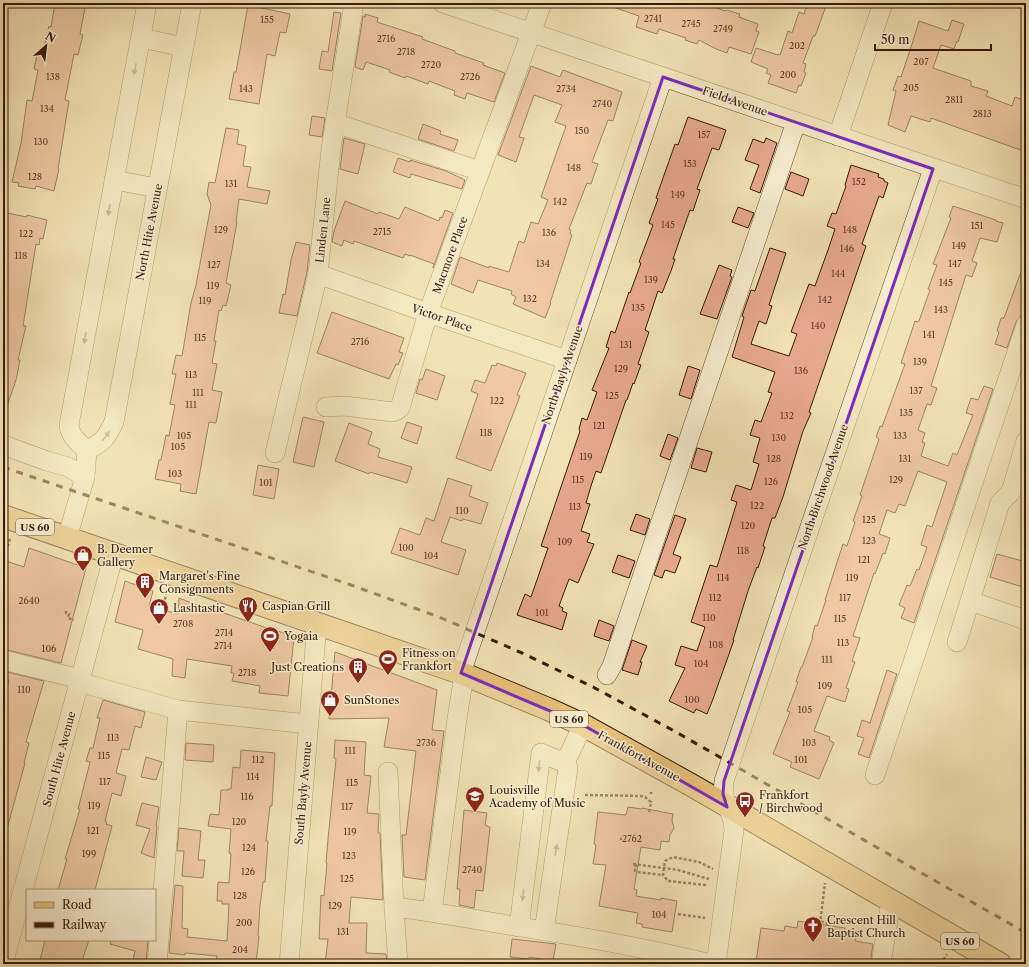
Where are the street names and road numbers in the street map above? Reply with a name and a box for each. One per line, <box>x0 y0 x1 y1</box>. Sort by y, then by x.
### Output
street label: Field Avenue <box>700 83 770 119</box>
street label: North Hite Avenue <box>133 182 165 282</box>
street label: Linden Lane <box>313 196 333 264</box>
street label: Macmore Place <box>429 214 471 296</box>
street label: Victor Place <box>409 301 474 335</box>
street label: North Bayly Avenue <box>538 324 586 426</box>
street label: North Birchwood Avenue <box>795 422 851 552</box>
road number: US 60 <box>16 519 54 535</box>
street label: South Hite Avenue <box>40 710 78 808</box>
road number: US 60 <box>550 711 588 727</box>
street label: Frankfort Avenue <box>596 728 682 784</box>
street label: South Bayly Avenue <box>292 741 314 845</box>
road number: US 60 <box>941 933 979 949</box>

